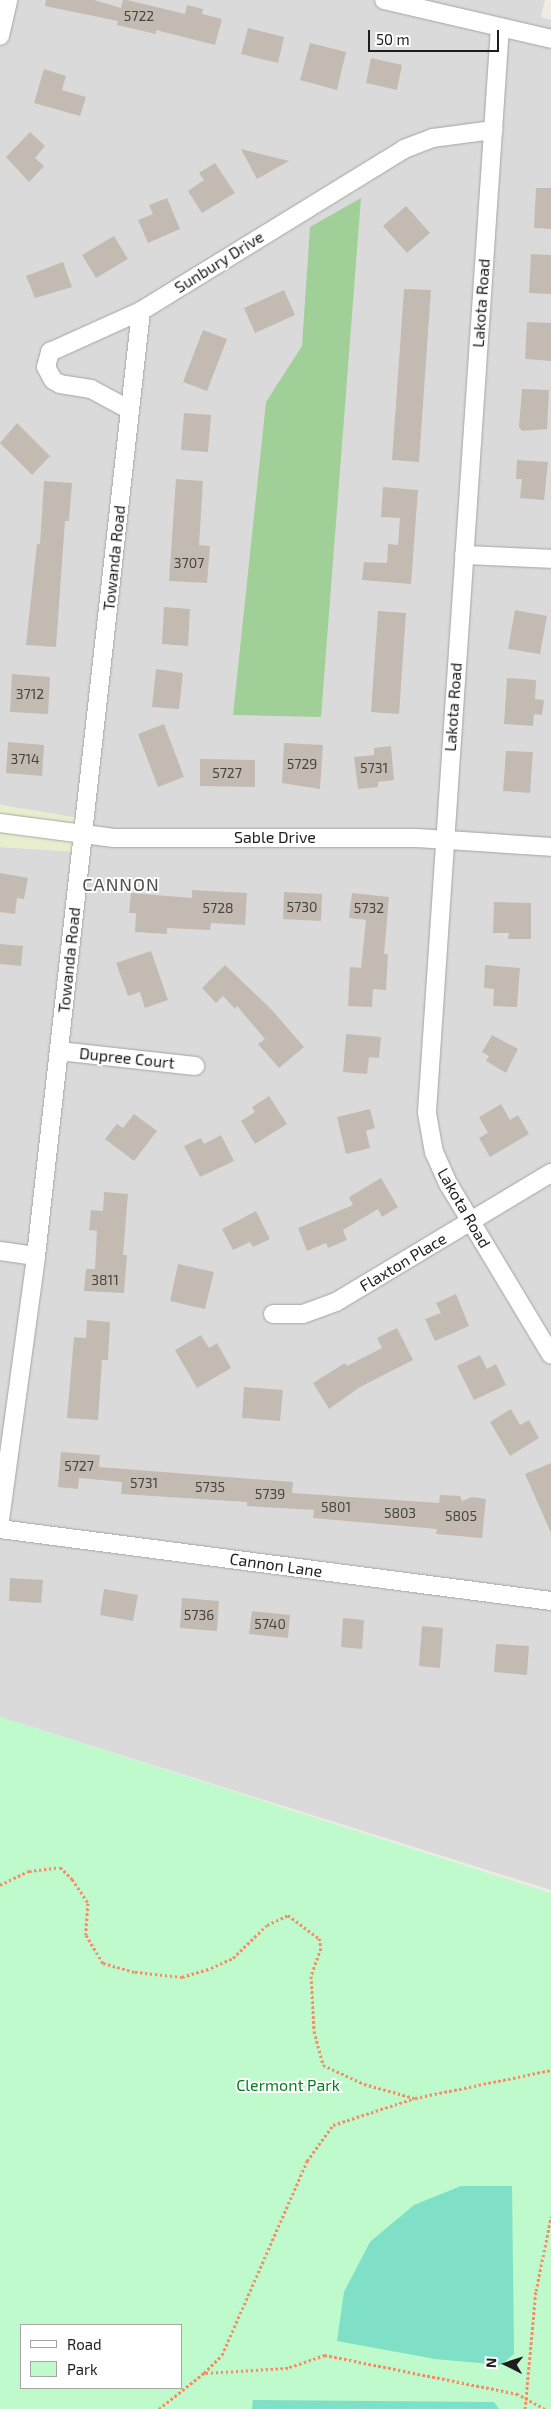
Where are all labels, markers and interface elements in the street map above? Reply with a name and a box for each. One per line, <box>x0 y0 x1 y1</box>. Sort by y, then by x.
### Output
house number: 5722 <box>124 8 154 24</box>
scale bar <box>371 20 502 52</box>
text: 50 m <box>376 30 410 48</box>
street label: Sunbury Drive <box>171 227 267 297</box>
street label: Lakota Road <box>468 258 494 348</box>
street label: Towanda Road <box>99 504 129 612</box>
house number: 3707 <box>174 555 204 571</box>
street label: Lakota Road <box>440 662 466 752</box>
house number: 3712 <box>16 686 44 702</box>
house number: 3714 <box>10 751 40 767</box>
house number: 5729 <box>287 756 317 772</box>
house number: 5731 <box>360 760 388 776</box>
house number: 5727 <box>212 765 242 781</box>
street label: Sable Drive <box>234 827 316 847</box>
district label: CANNON <box>81 873 161 895</box>
house number: 5730 <box>287 899 317 915</box>
house number: 5728 <box>202 900 234 916</box>
house number: 5732 <box>354 900 384 916</box>
street label: Towanda Road <box>54 906 84 1014</box>
street label: Dupree Court <box>78 1043 176 1073</box>
street label: Lakota Road <box>433 1165 495 1251</box>
street label: Flaxton Place <box>356 1229 450 1295</box>
house number: 3811 <box>91 1272 119 1288</box>
house number: 5727 <box>64 1458 94 1474</box>
house number: 5731 <box>130 1475 158 1491</box>
house number: 5735 <box>195 1479 225 1495</box>
house number: 5739 <box>255 1486 285 1502</box>
house number: 5801 <box>321 1499 351 1515</box>
house number: 5803 <box>384 1505 416 1521</box>
house number: 5805 <box>445 1508 477 1524</box>
street label: Cannon Lane <box>228 1549 324 1581</box>
house number: 5736 <box>184 1607 214 1623</box>
house number: 5740 <box>254 1616 286 1632</box>
park label: Clermont Park <box>236 2075 340 2095</box>
legend <box>20 2324 182 2389</box>
text: Road <box>67 2335 102 2353</box>
north arrow <box>481 2339 531 2389</box>
text: N <box>482 2357 499 2369</box>
text: Park <box>67 2360 98 2378</box>

